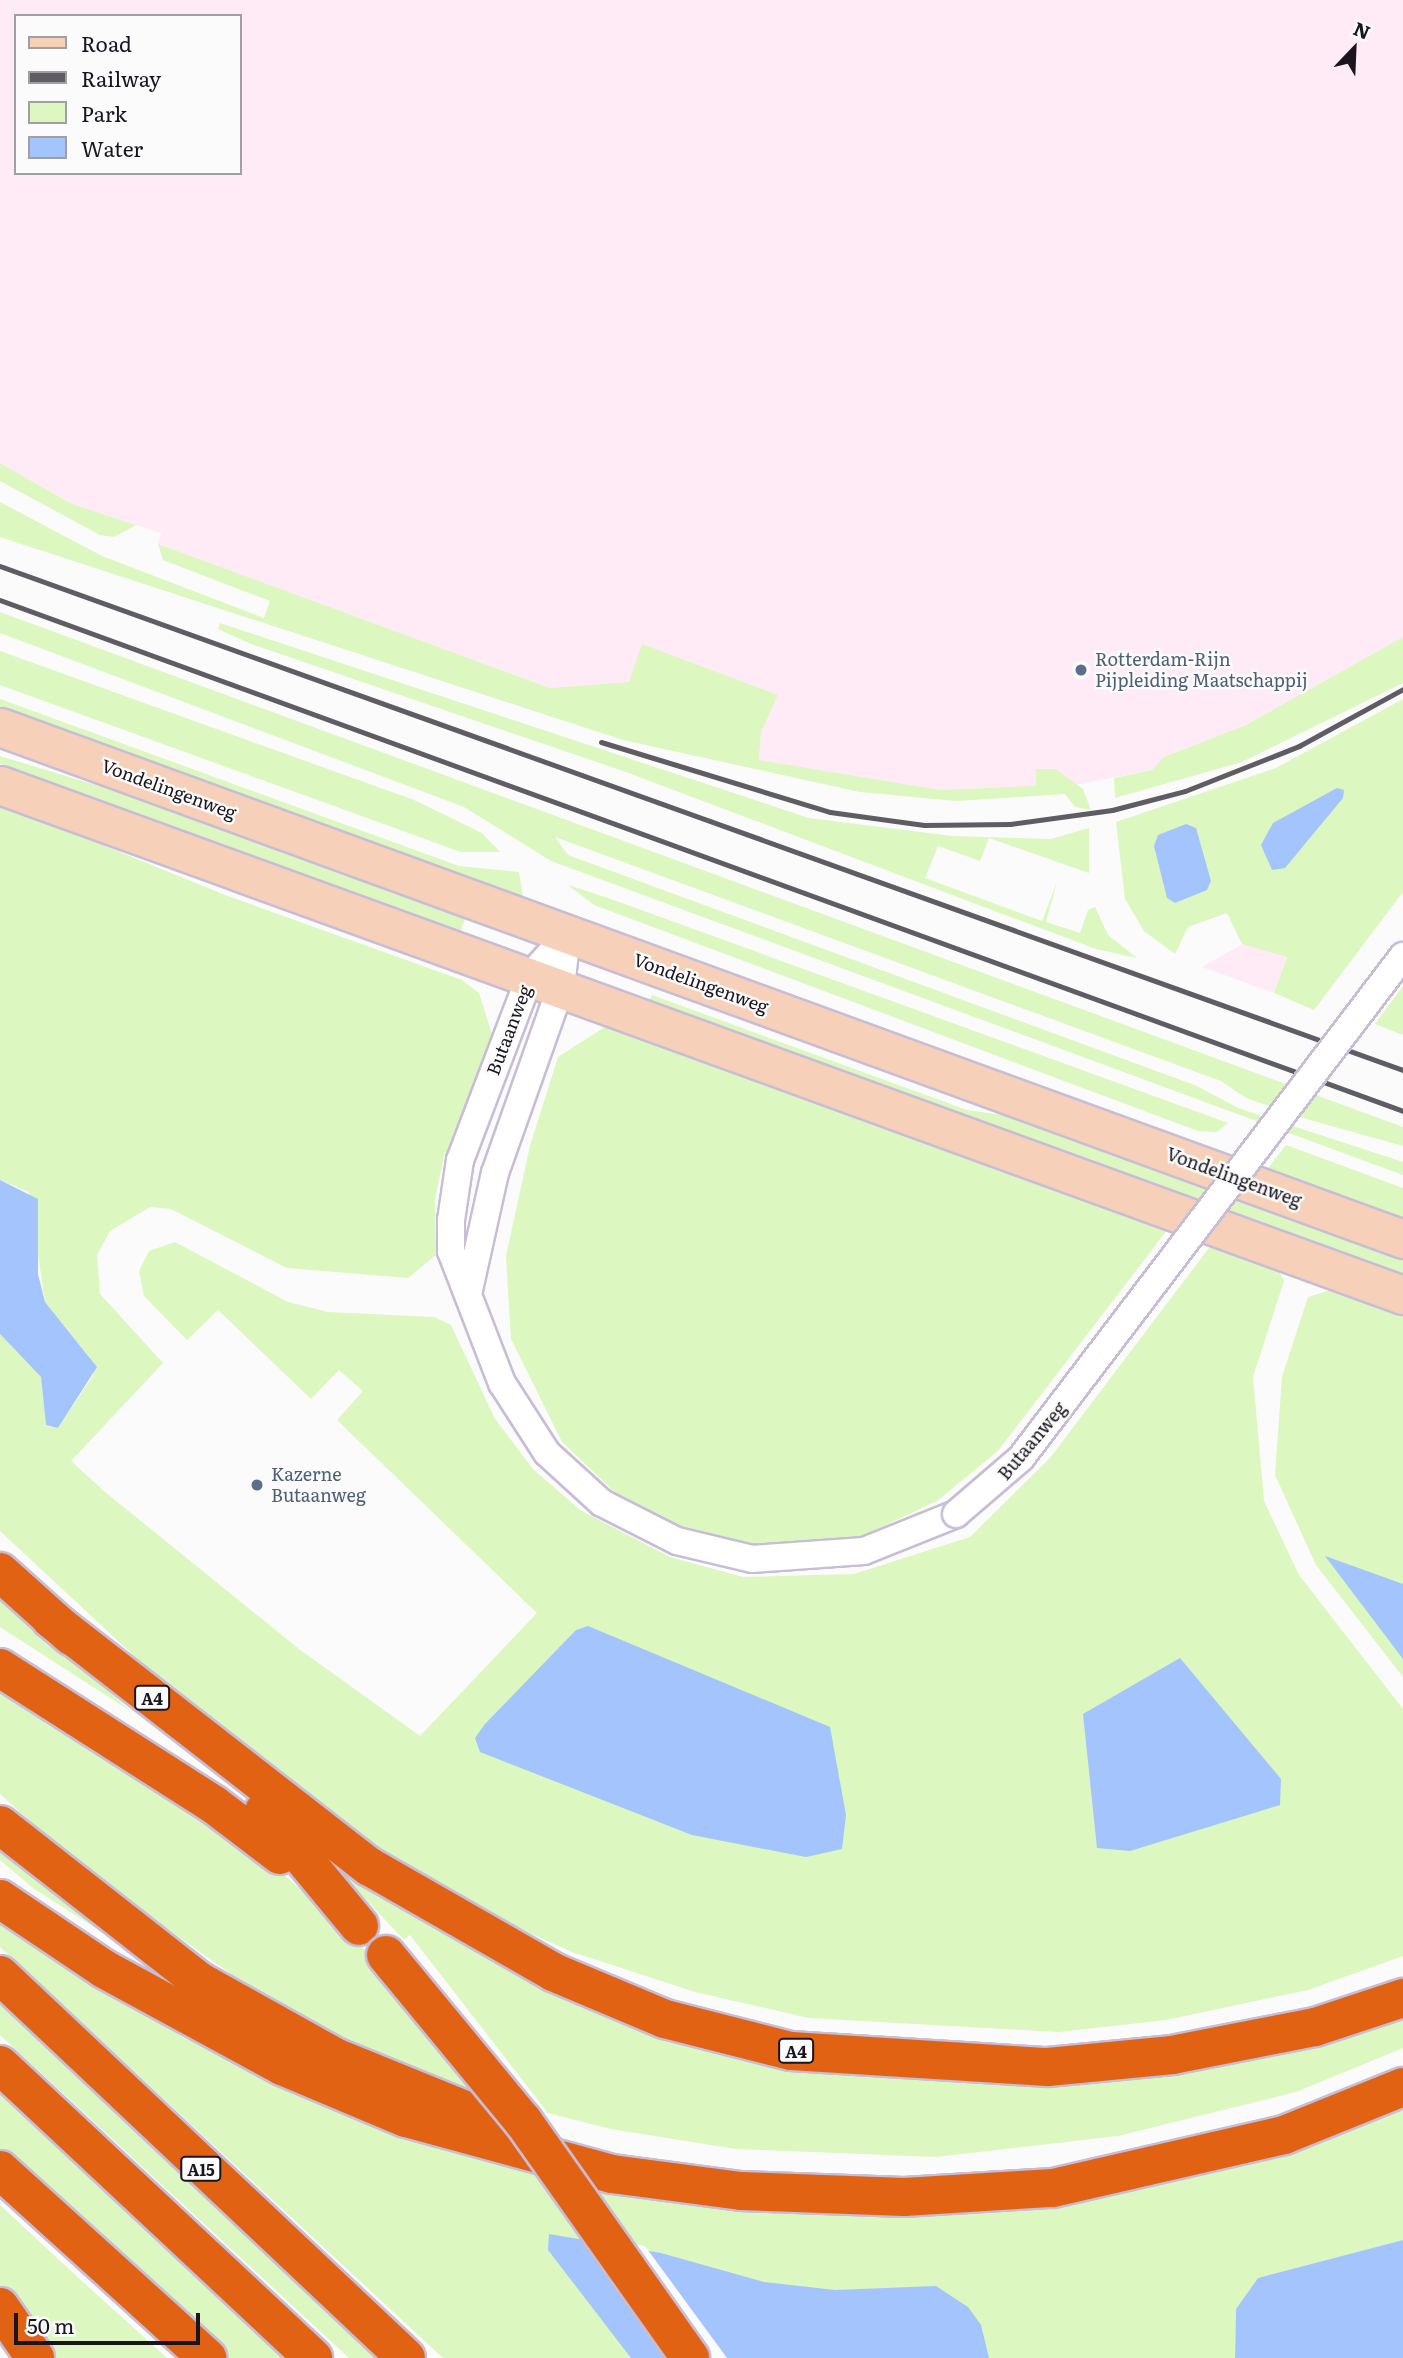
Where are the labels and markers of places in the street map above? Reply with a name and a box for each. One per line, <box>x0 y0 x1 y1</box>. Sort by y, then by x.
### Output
place label: Rotterdam-Rijn Pijpleiding Maatschappij <box>1095 649 1307 692</box>
marker: Rotterdam-Rijn Pijpleiding Maatschappij <box>1073 662 1089 678</box>
place label: Kazerne Butaanweg <box>271 1464 366 1506</box>
marker: Kazerne Butaanweg <box>249 1477 265 1493</box>

